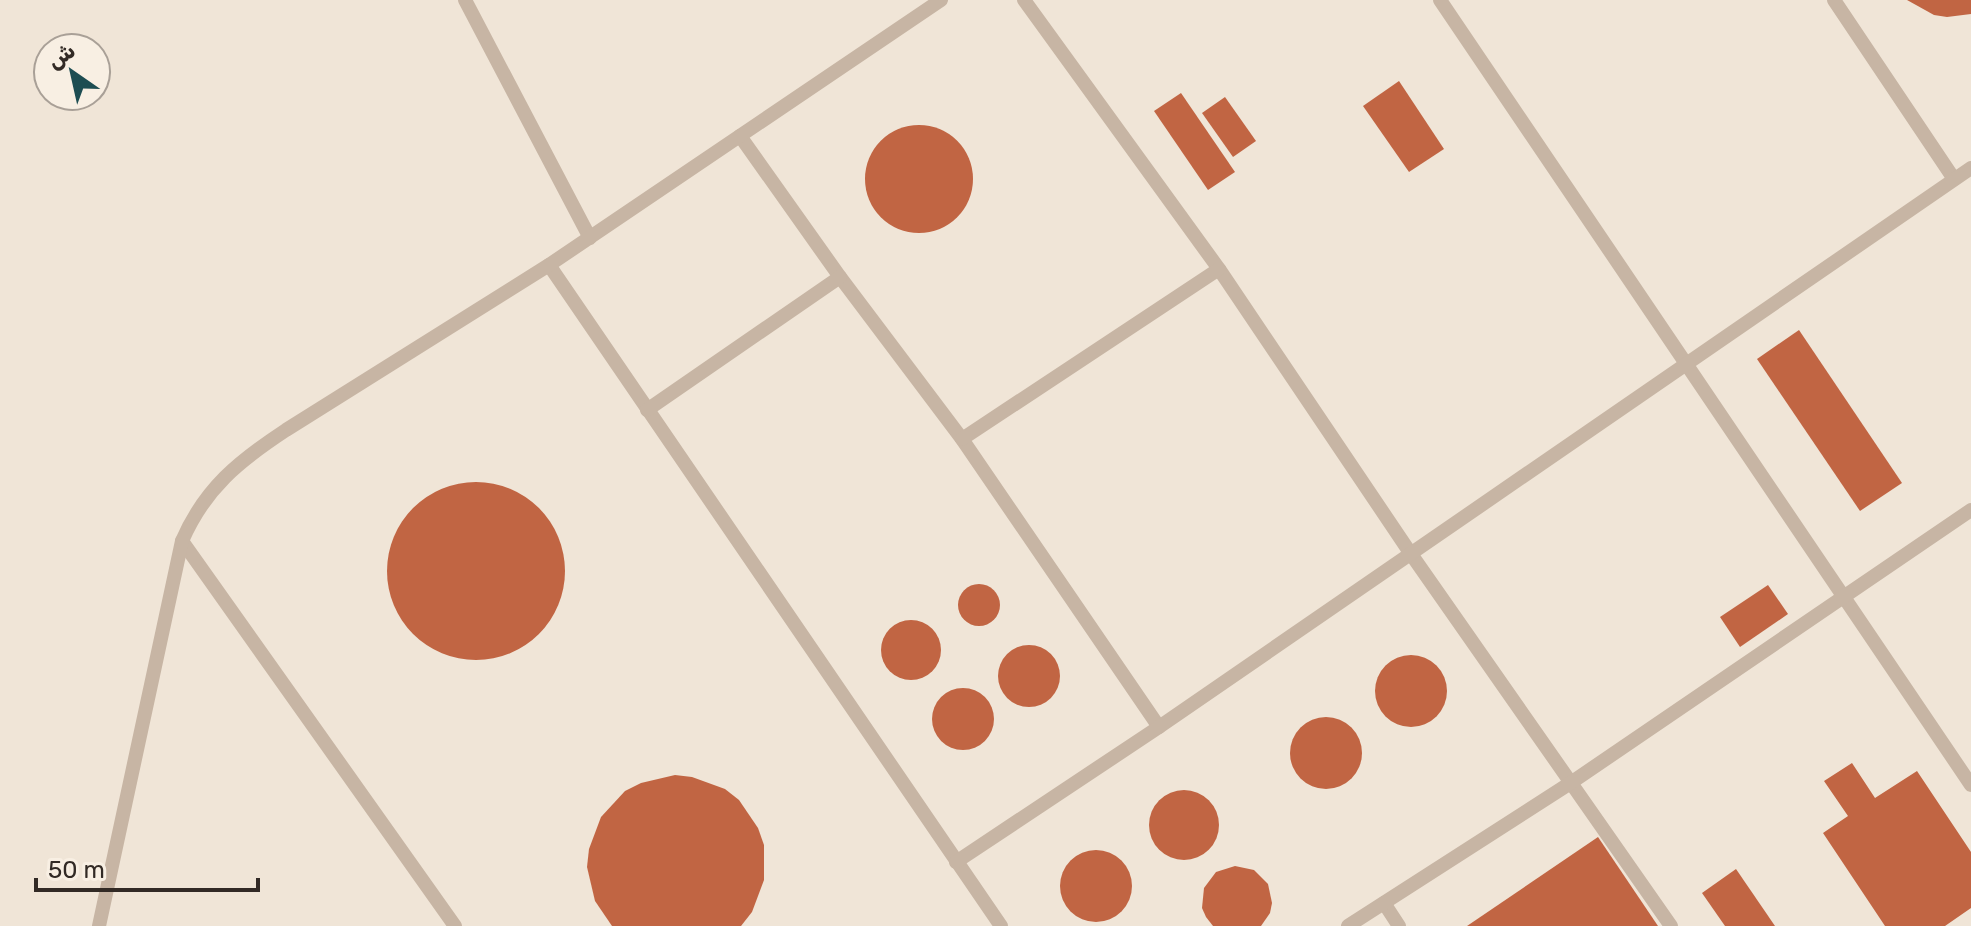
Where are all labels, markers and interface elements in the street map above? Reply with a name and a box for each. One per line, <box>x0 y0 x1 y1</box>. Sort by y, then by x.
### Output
north arrow <box>32 32 112 112</box>
text: ش <box>42 37 80 75</box>
scale bar <box>36 842 258 892</box>
text: 50 m <box>48 856 105 884</box>

